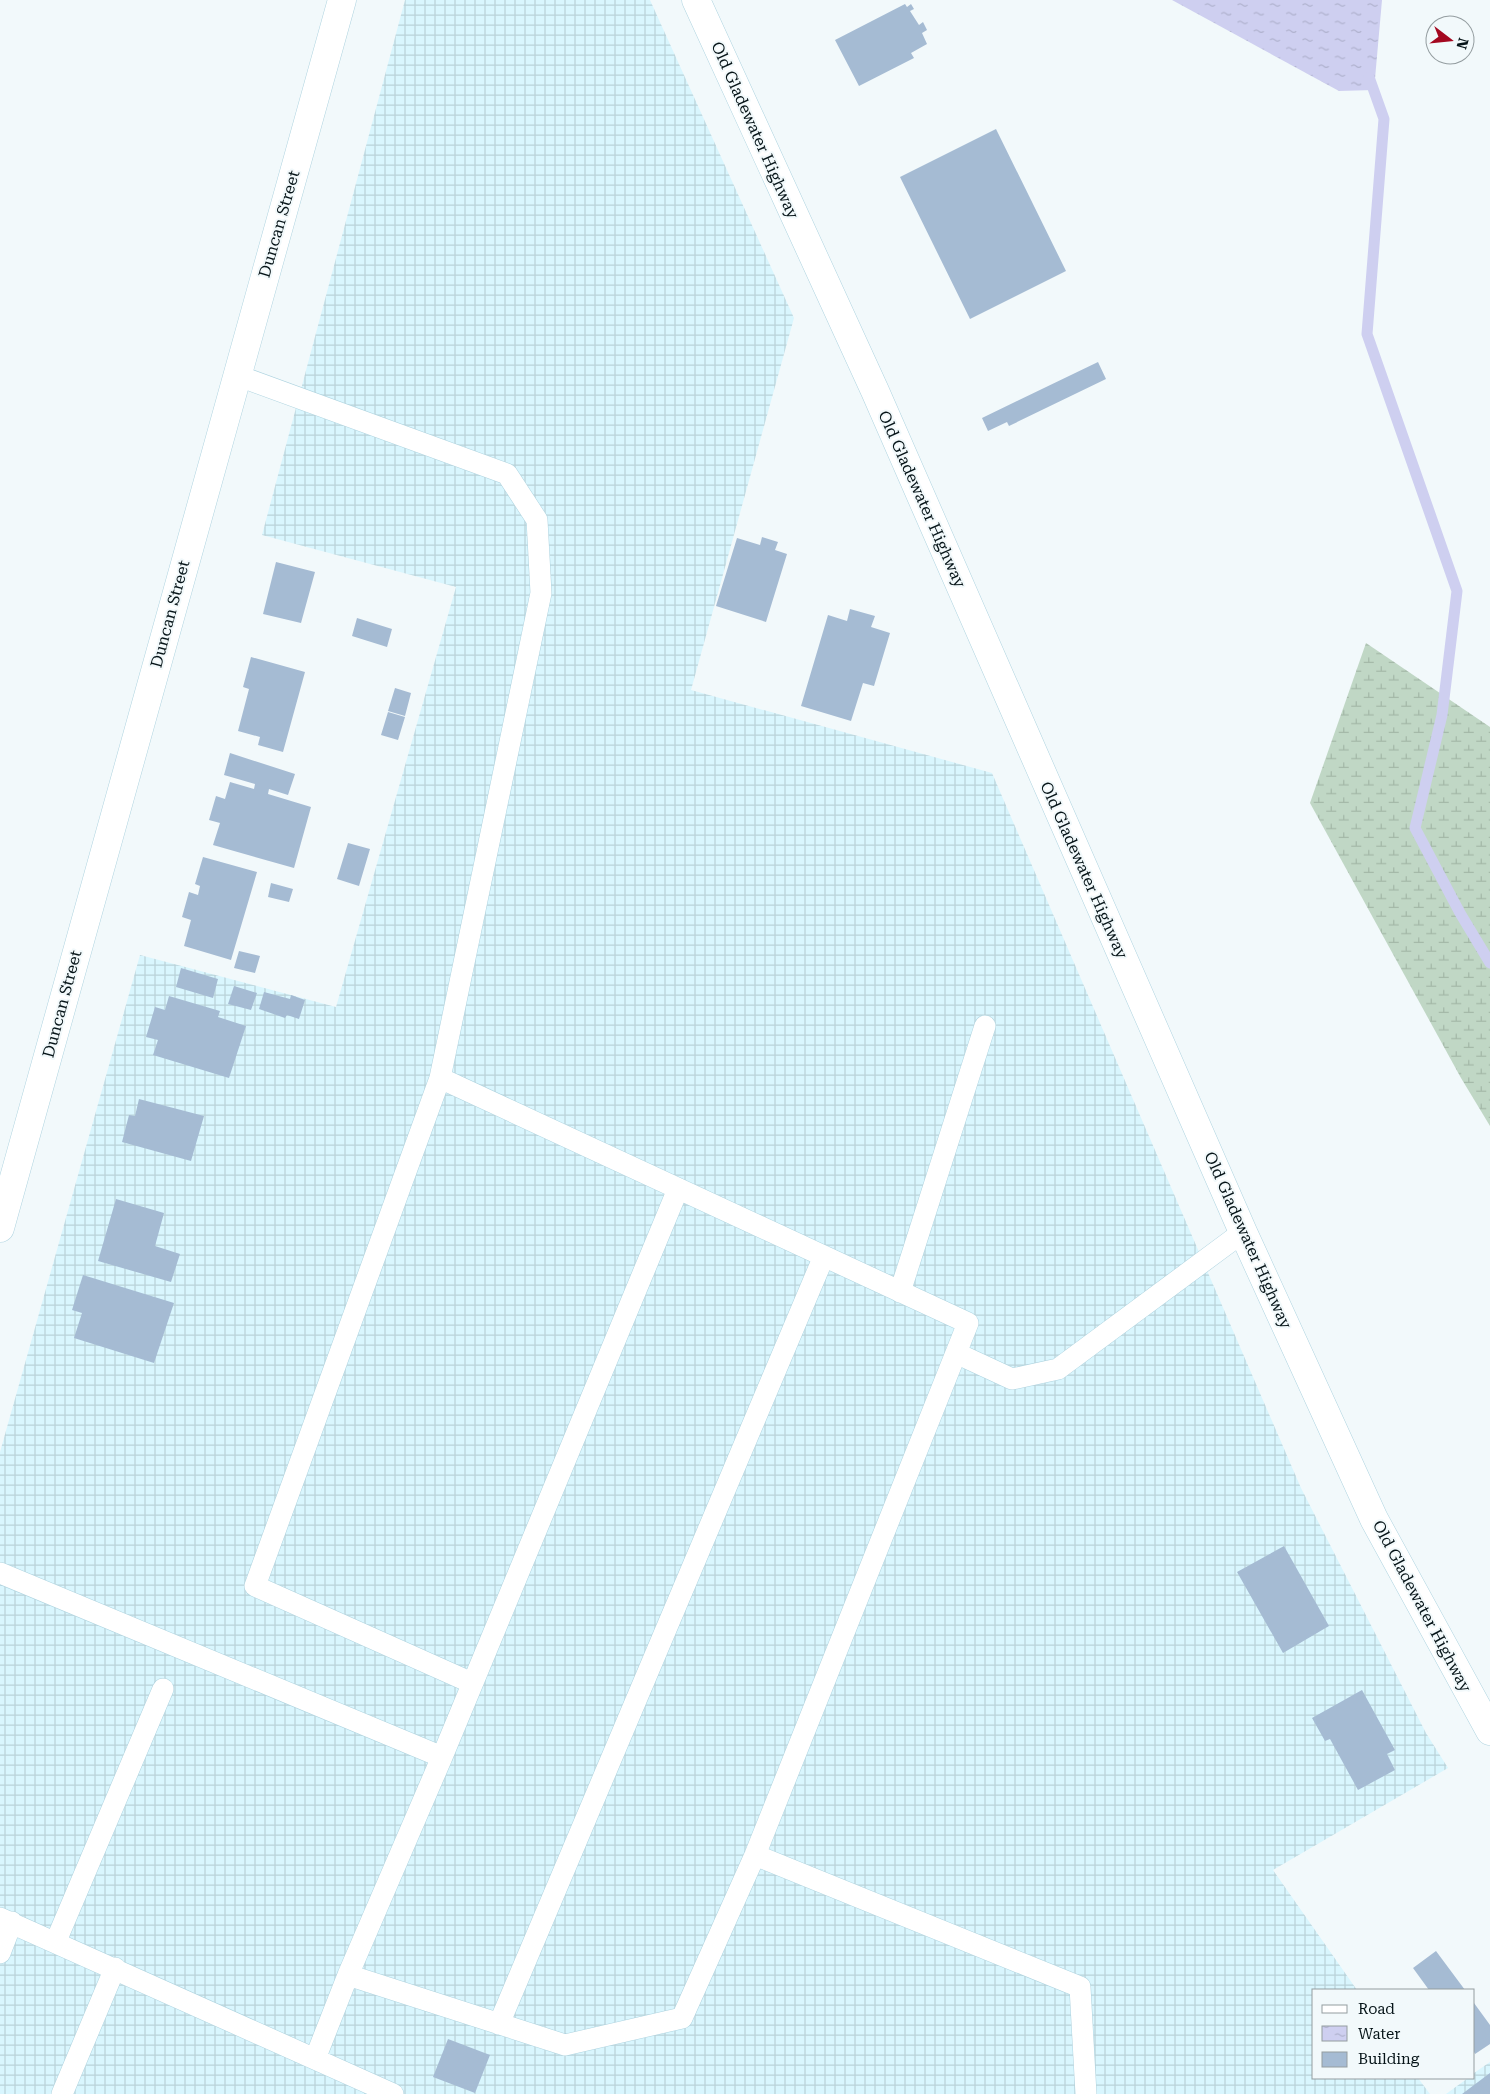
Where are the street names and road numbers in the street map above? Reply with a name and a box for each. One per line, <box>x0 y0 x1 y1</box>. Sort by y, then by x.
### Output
street label: Old Gladewater Highway <box>707 39 803 222</box>
street label: Duncan Street <box>255 168 303 280</box>
street label: Old Gladewater Highway <box>874 408 970 591</box>
street label: Duncan Street <box>147 558 193 670</box>
street label: Old Gladewater Highway <box>1036 779 1132 962</box>
street label: Duncan Street <box>39 948 85 1060</box>
street label: Old Gladewater Highway <box>1200 1149 1296 1332</box>
street label: Old Gladewater Highway <box>1369 1517 1476 1696</box>

